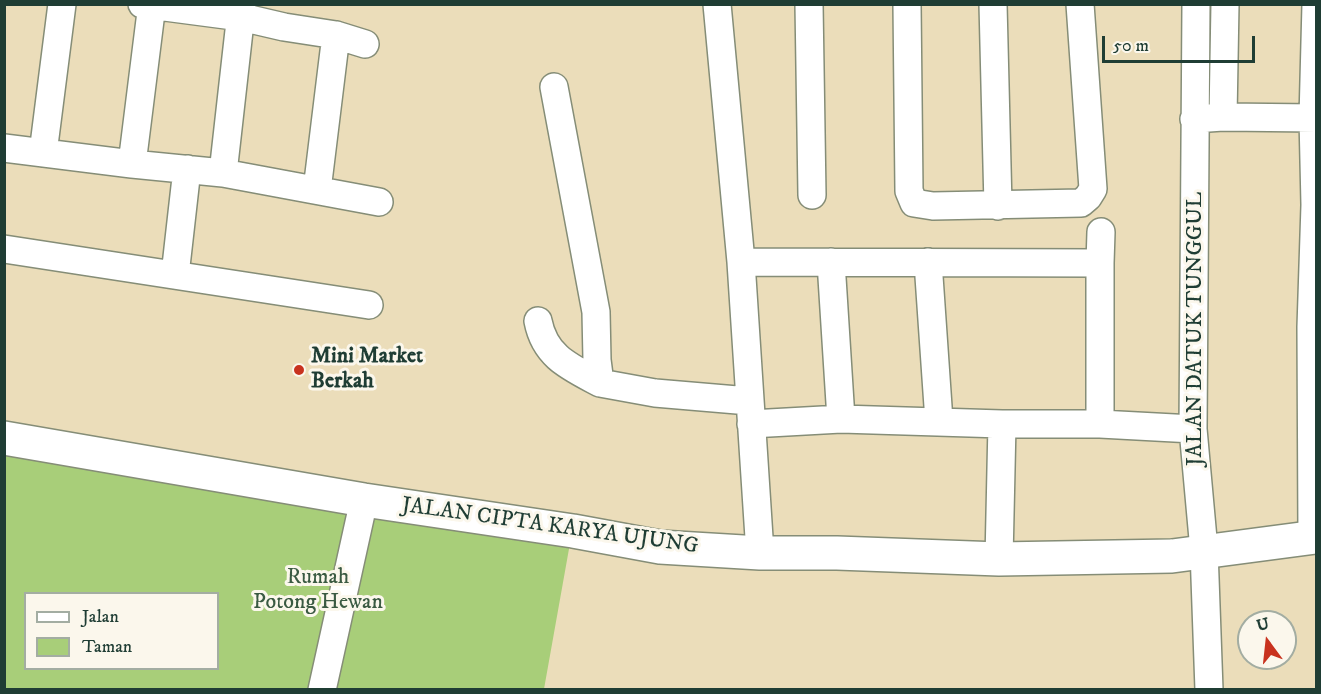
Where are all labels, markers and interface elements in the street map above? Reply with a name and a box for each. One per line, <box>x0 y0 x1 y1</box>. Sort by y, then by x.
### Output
scale bar <box>1105 24 1258 62</box>
text: 50 m <box>1113 35 1149 57</box>
street label: JALAN DATUK TUNGGUL <box>1183 192 1209 466</box>
place label: Mini Market Berkah <box>311 344 423 396</box>
marker: Mini Market Berkah <box>292 363 306 377</box>
street label: JALAN CIPTA KARYA UJUNG <box>400 493 700 561</box>
park label: Rumah Potong Hewan <box>253 565 383 616</box>
legend <box>24 592 219 670</box>
text: Jalan <box>82 606 119 628</box>
north arrow <box>1237 610 1297 670</box>
text: U <box>1254 613 1271 636</box>
text: Taman <box>82 636 132 658</box>

